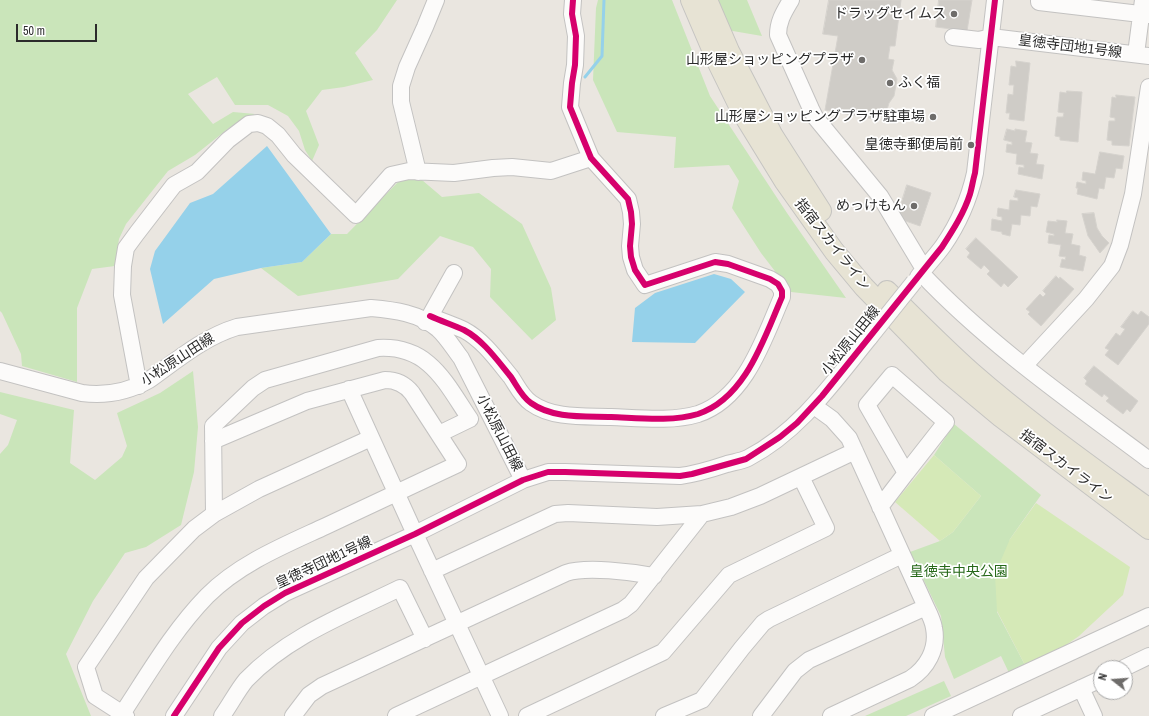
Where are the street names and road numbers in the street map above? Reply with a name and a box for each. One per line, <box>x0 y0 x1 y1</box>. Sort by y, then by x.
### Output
street label: 皇徳寺団地1号線 <box>1017 32 1123 62</box>
street label: 指宿スカイライン <box>791 196 873 294</box>
street label: 小松原山田線 <box>818 303 884 379</box>
street label: 小松原山田線 <box>138 330 218 390</box>
street label: 小松原山田線 <box>472 392 526 474</box>
street label: 指宿スカイライン <box>1016 427 1116 507</box>
street label: 皇徳寺団地1号線 <box>273 533 375 593</box>

